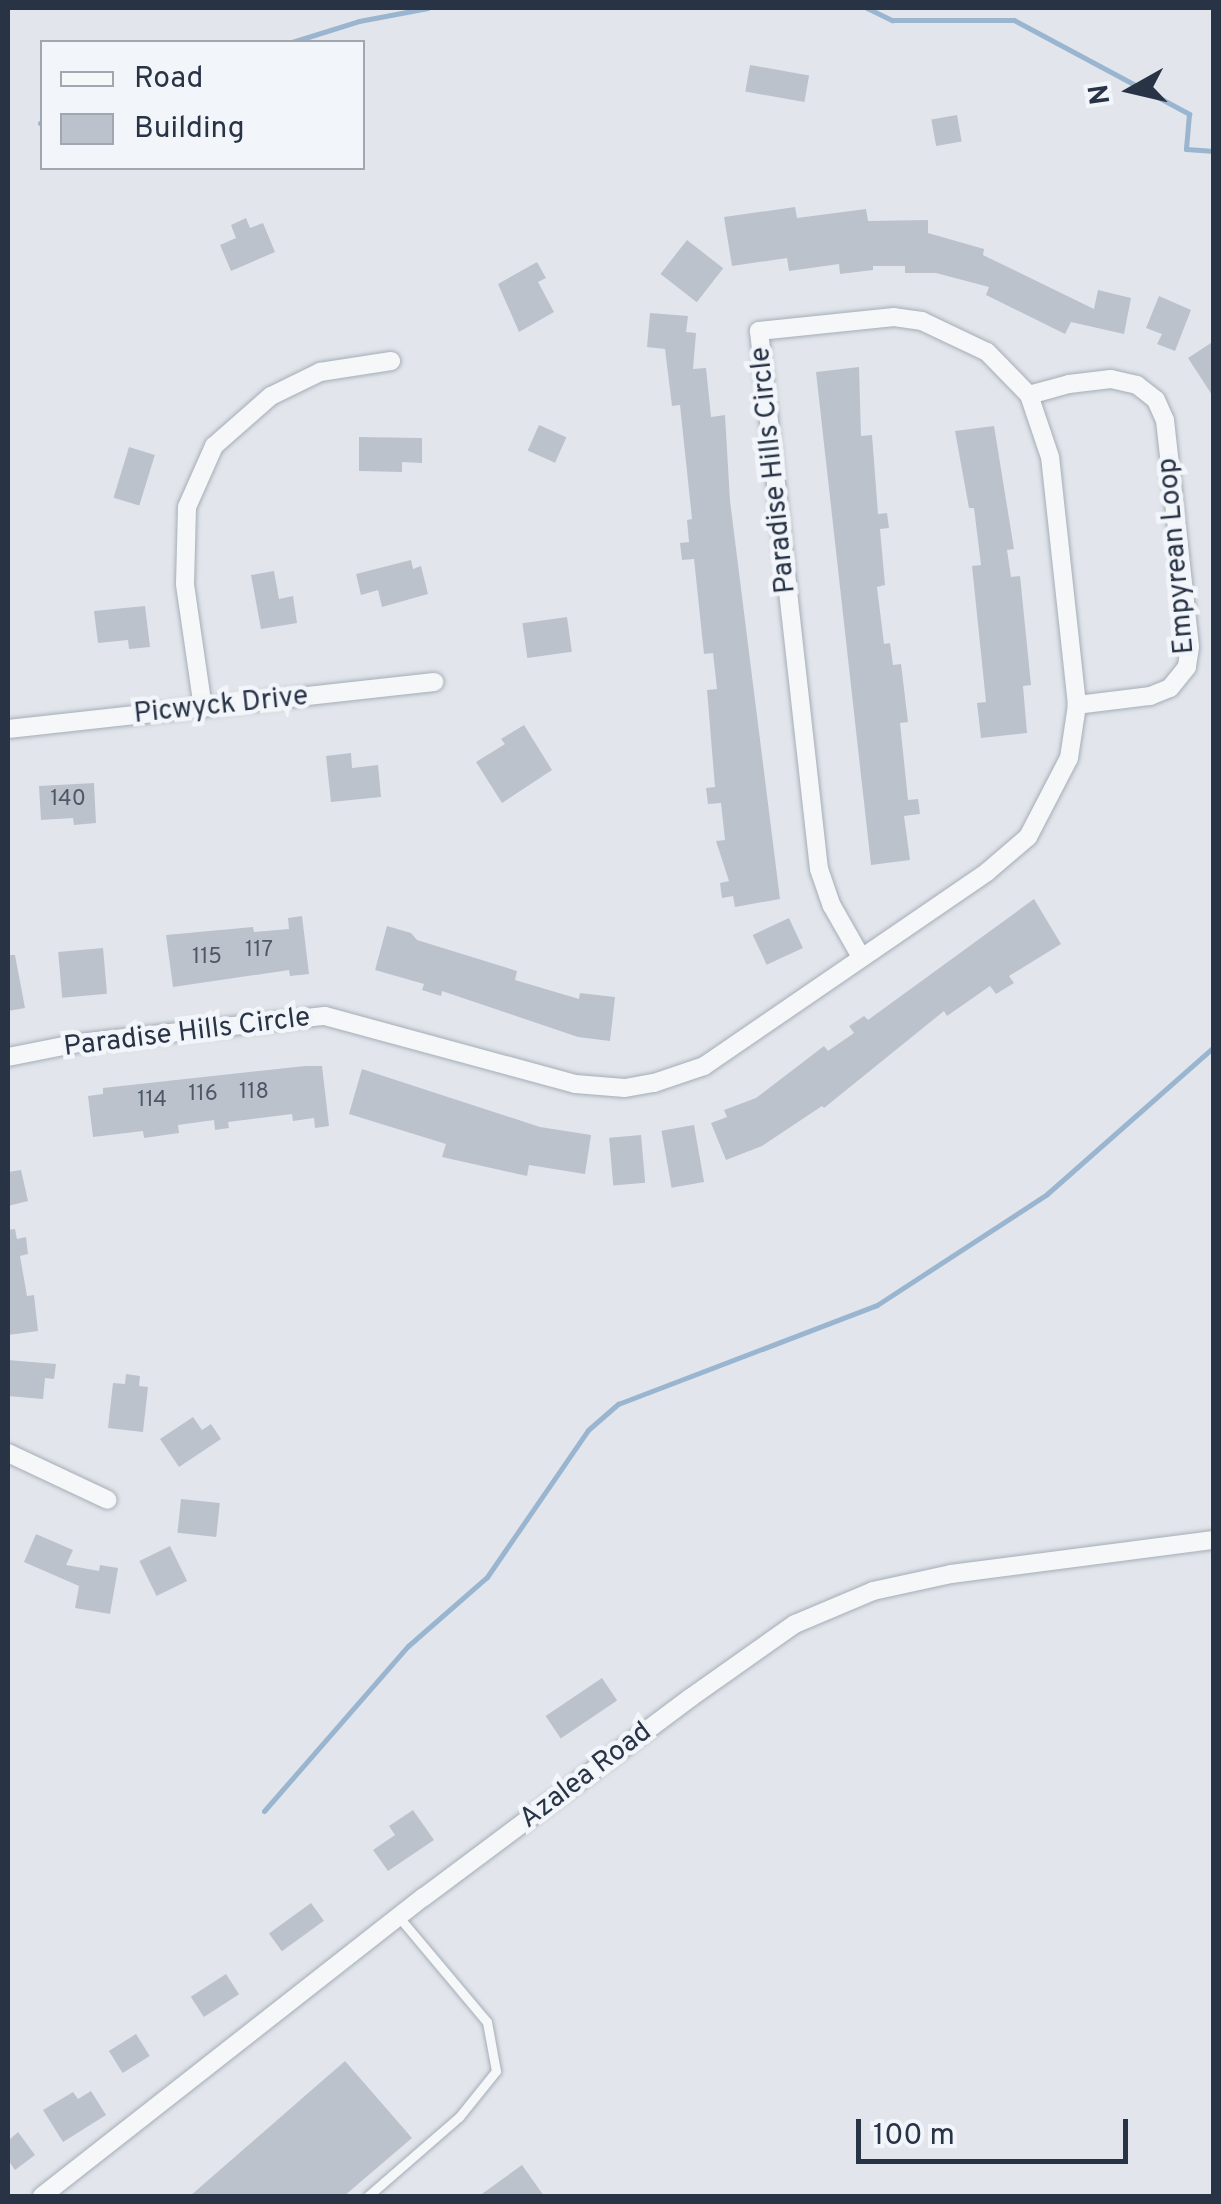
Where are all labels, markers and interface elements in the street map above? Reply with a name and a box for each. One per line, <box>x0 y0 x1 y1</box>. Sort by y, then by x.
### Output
legend <box>40 40 365 170</box>
north arrow <box>1081 40 1181 140</box>
text: Road <box>134 61 203 98</box>
text: N <box>1082 82 1121 107</box>
text: Building <box>134 111 245 148</box>
street label: Paradise Hills Circle <box>744 345 804 595</box>
street label: Empyrean Loop <box>1152 456 1202 656</box>
street label: Picwyck Drive <box>132 680 310 732</box>
house number: 140 <box>50 787 86 813</box>
house number: 117 <box>245 938 273 964</box>
house number: 115 <box>192 945 222 971</box>
street label: Paradise Hills Circle <box>62 1001 312 1065</box>
house number: 118 <box>239 1080 269 1106</box>
house number: 116 <box>188 1082 218 1108</box>
house number: 114 <box>137 1088 167 1114</box>
street label: Azalea Road <box>513 1716 659 1836</box>
scale bar <box>861 2099 1134 2161</box>
text: 100 m <box>873 2118 955 2155</box>

